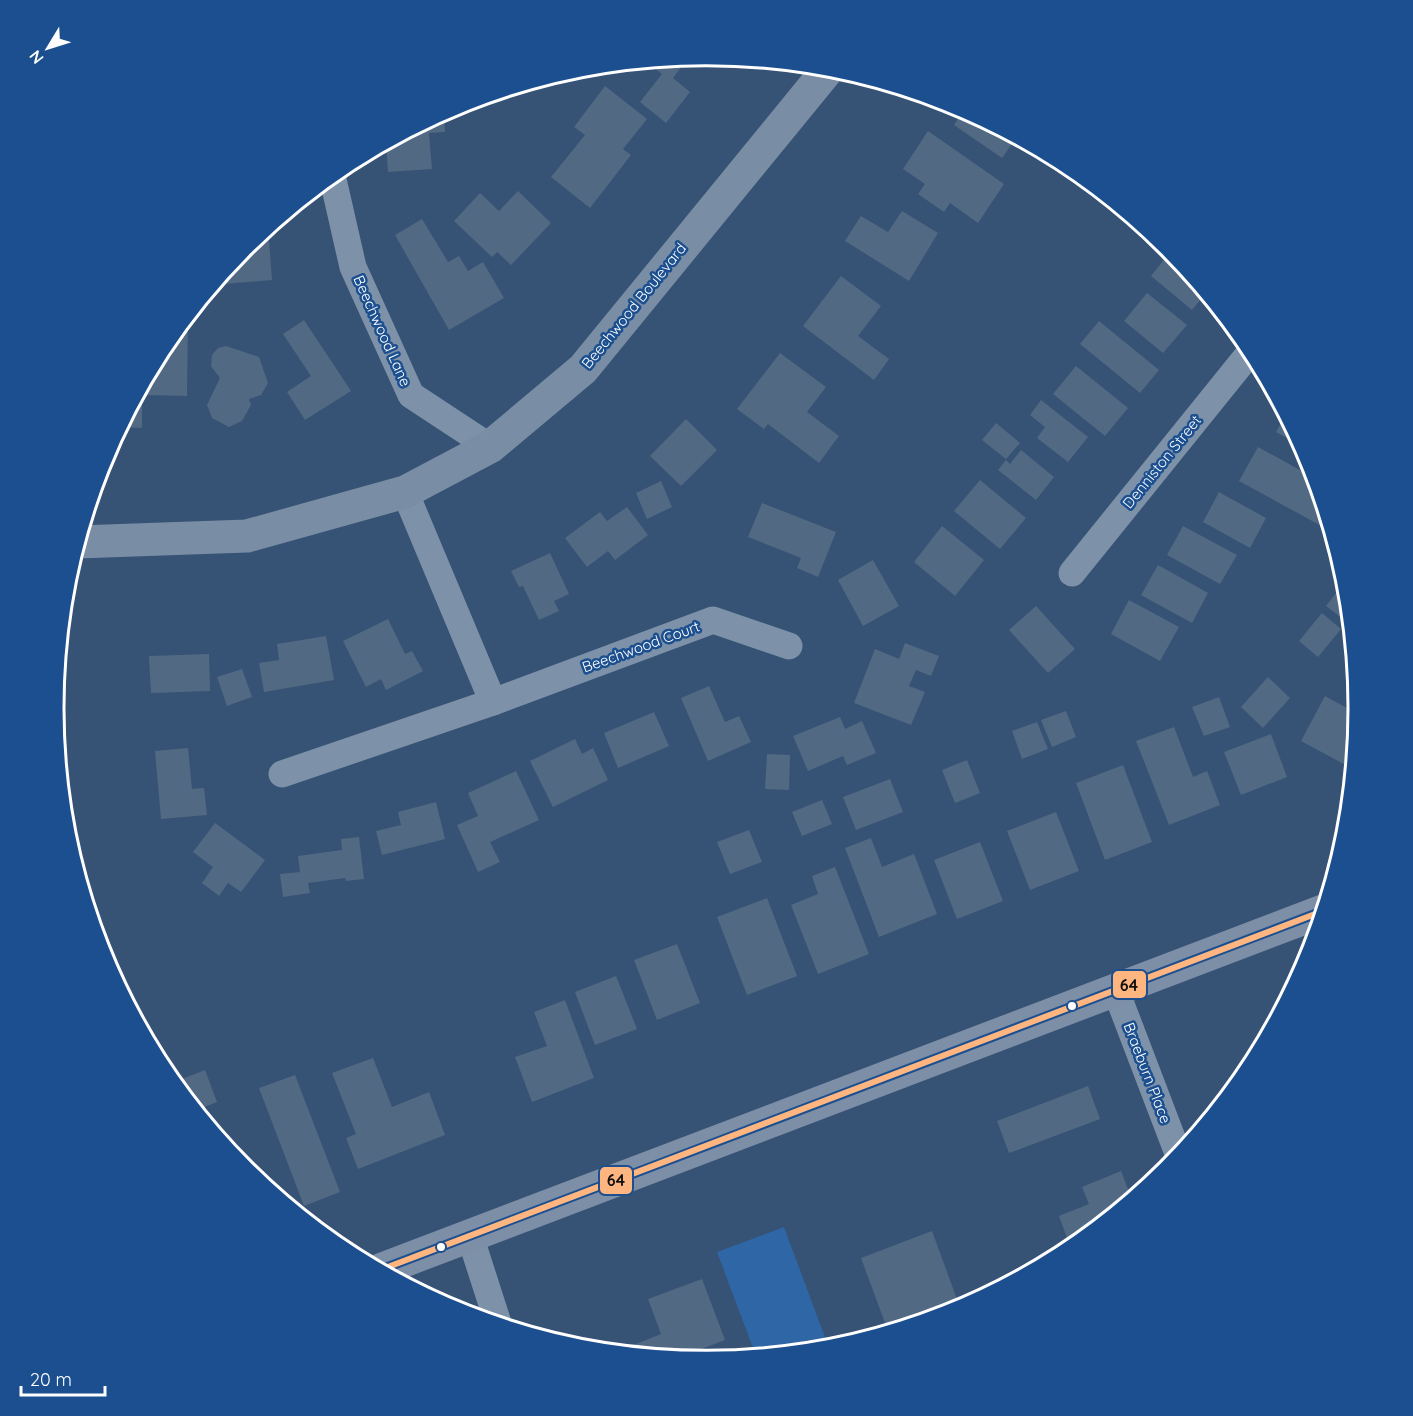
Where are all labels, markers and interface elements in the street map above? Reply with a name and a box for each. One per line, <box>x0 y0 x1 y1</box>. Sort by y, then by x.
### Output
north arrow <box>18 18 78 78</box>
text: N <box>25 46 48 68</box>
street label: Beechwood Boulevard <box>577 239 690 372</box>
street label: Beechwood Lane <box>349 272 415 389</box>
street label: Denniston Street <box>1118 411 1205 512</box>
street label: Beechwood Court <box>579 616 702 677</box>
line badge: 64 <box>1112 970 1147 999</box>
text: 64 <box>1120 975 1139 995</box>
unlabelled marker <box>1066 1000 1078 1012</box>
street label: Braeburn Place <box>1119 1020 1175 1126</box>
line badge: 64 <box>599 1166 633 1195</box>
text: 64 <box>607 1170 626 1190</box>
unlabelled marker <box>435 1241 447 1253</box>
scale bar <box>21 1359 105 1397</box>
text: 20 m <box>30 1368 72 1391</box>

